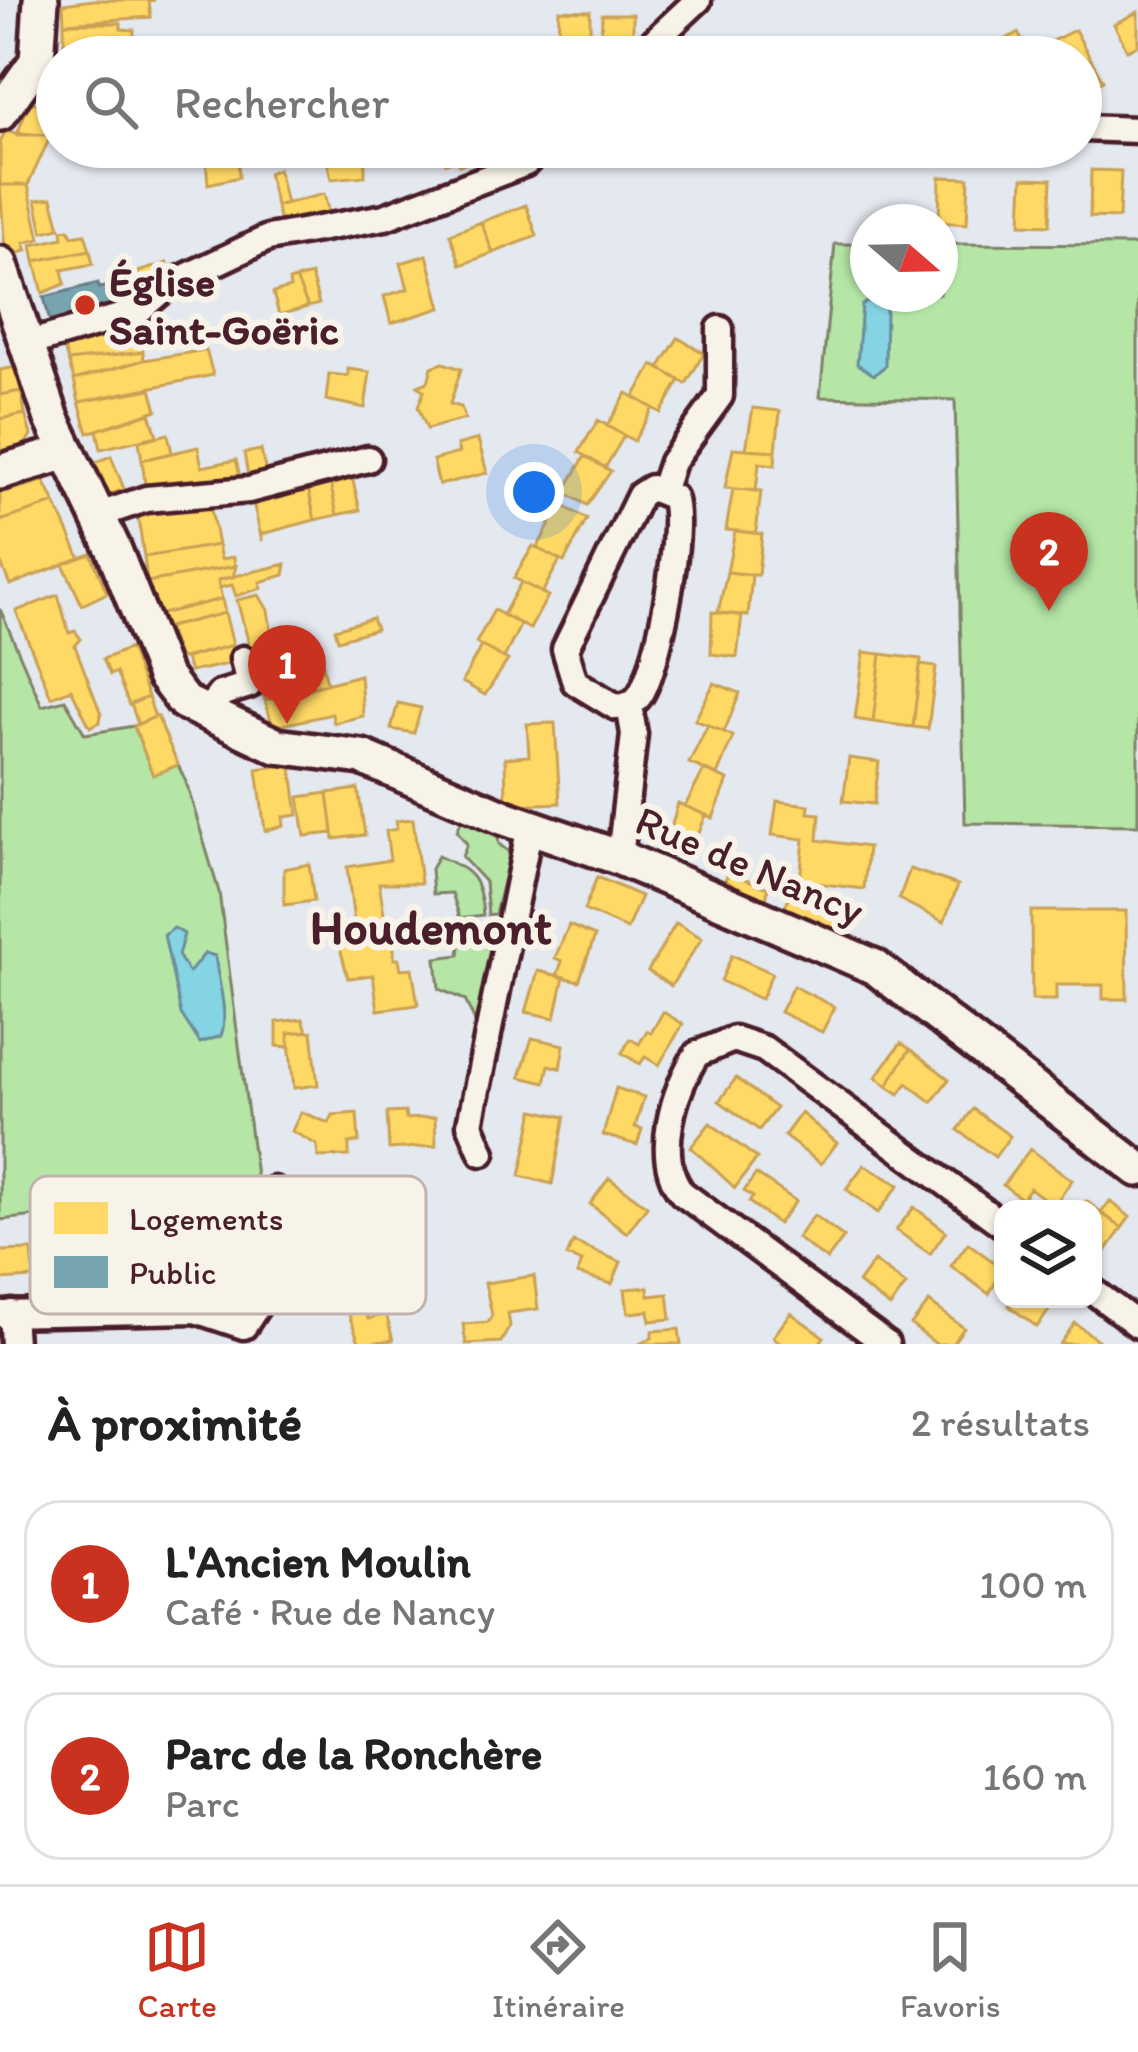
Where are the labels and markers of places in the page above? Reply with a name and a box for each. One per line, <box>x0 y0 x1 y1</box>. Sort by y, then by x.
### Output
place label: Église Saint-Goëric <box>109 256 339 355</box>
marker: Église Saint-Goëric <box>72 292 98 318</box>
pin: 2 <box>1010 512 1088 611</box>
pin: 1 <box>248 625 326 724</box>

